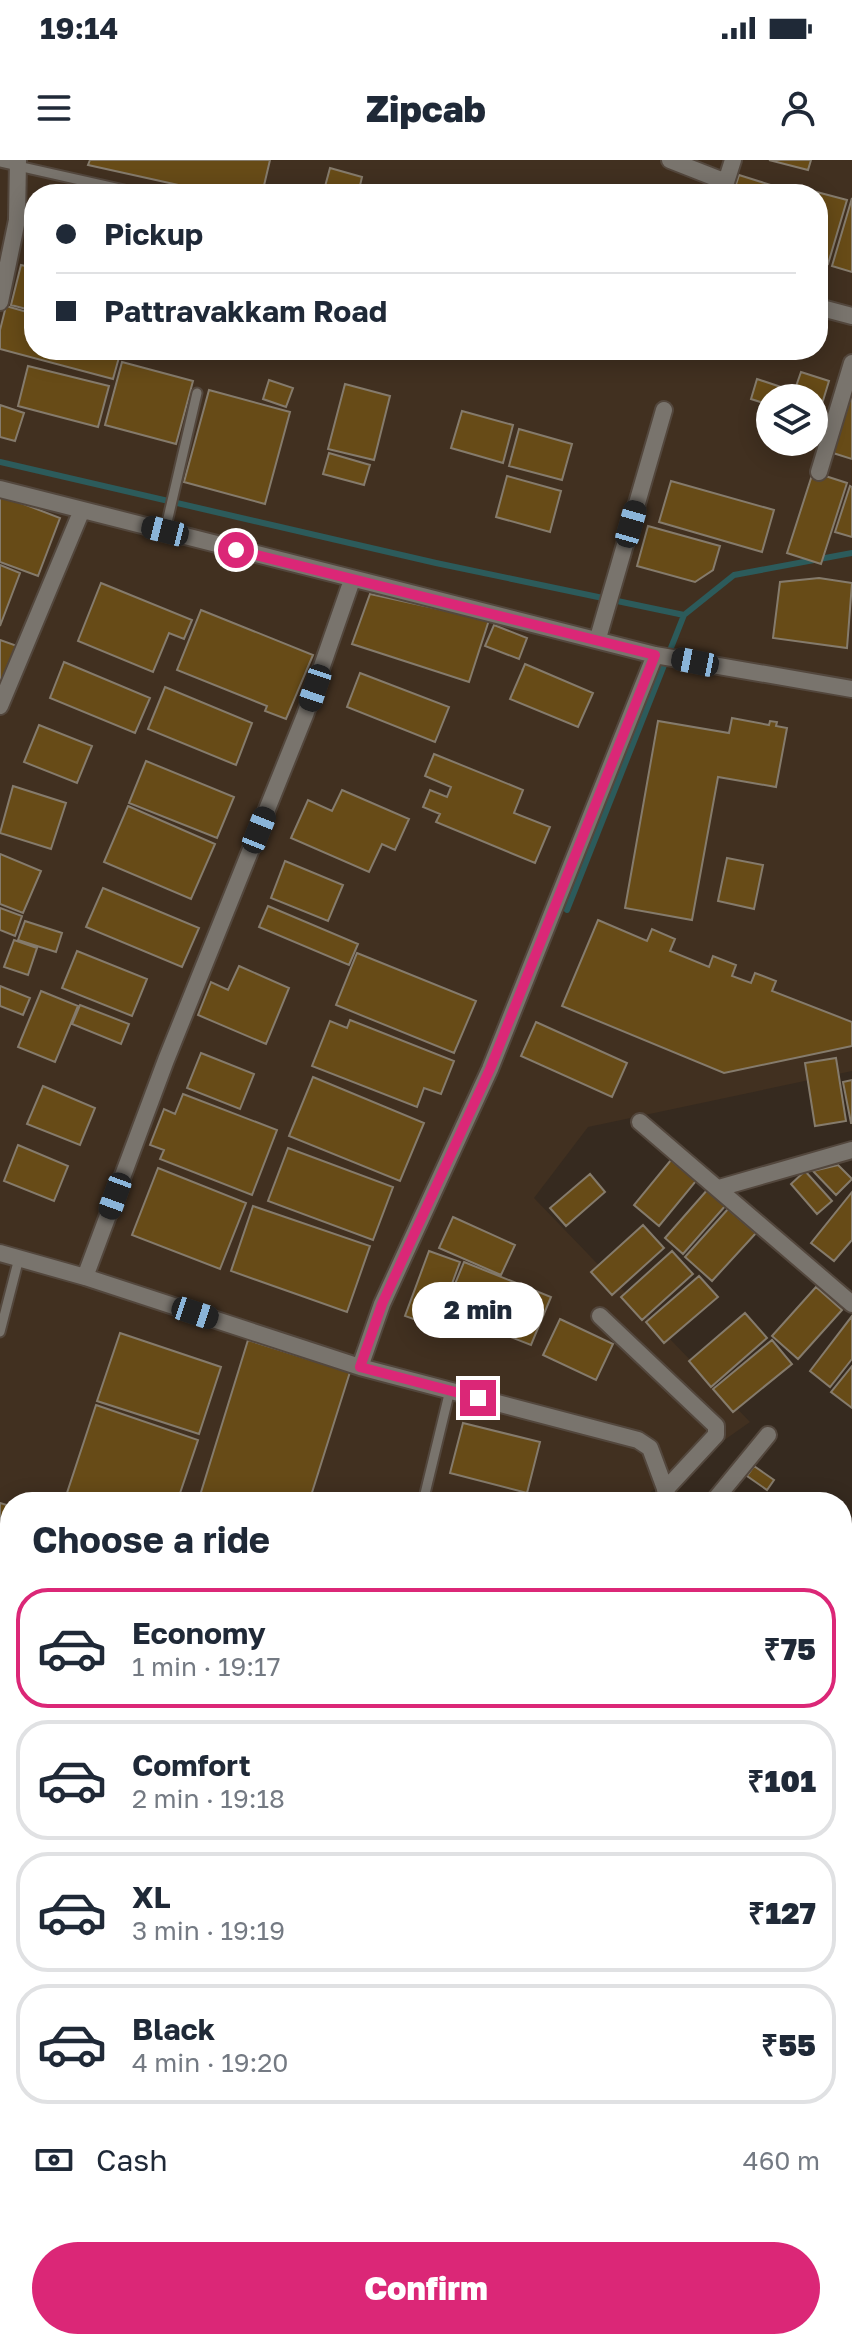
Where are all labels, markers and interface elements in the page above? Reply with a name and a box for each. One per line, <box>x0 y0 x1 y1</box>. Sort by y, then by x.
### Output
text: 19:14 <box>40 10 118 46</box>
icon: menu <box>32 86 76 130</box>
icon: person <box>776 86 820 130</box>
text: Zipcab <box>366 87 486 130</box>
text: Pickup <box>104 216 203 252</box>
text: Pattravakkam Road <box>104 293 387 329</box>
map controls <box>756 384 828 456</box>
button: layers <box>756 384 828 456</box>
car <box>613 498 649 550</box>
car <box>139 514 191 548</box>
route start <box>218 532 254 568</box>
car <box>669 646 721 678</box>
car <box>296 661 334 715</box>
car <box>239 803 279 857</box>
car <box>96 1169 134 1223</box>
callout: 2 min <box>412 1282 544 1338</box>
car <box>168 1294 222 1332</box>
text: 2 min <box>444 1294 512 1325</box>
route end <box>460 1380 496 1416</box>
text: Choose a ride <box>32 1518 270 1561</box>
icon: car <box>36 1612 108 1684</box>
text: Economy <box>132 1615 266 1651</box>
text: ₹75 <box>764 1631 816 1667</box>
text: 1 min · 19:17 <box>132 1651 280 1682</box>
icon: car <box>36 1744 108 1816</box>
text: Comfort <box>132 1747 251 1783</box>
text: ₹101 <box>747 1763 816 1799</box>
text: 2 min · 19:18 <box>132 1783 285 1814</box>
icon: car <box>36 1876 108 1948</box>
text: XL <box>132 1879 171 1915</box>
text: ₹127 <box>748 1895 816 1931</box>
text: 3 min · 19:19 <box>132 1915 285 1946</box>
icon: car <box>36 2008 108 2080</box>
text: Black <box>132 2011 215 2047</box>
text: ₹55 <box>761 2027 816 2063</box>
text: 4 min · 19:20 <box>132 2047 288 2078</box>
icon: cash <box>32 2138 76 2182</box>
text: Cash <box>96 2142 168 2178</box>
text: 460 m <box>743 2145 820 2176</box>
button: Confirm <box>32 2242 820 2334</box>

